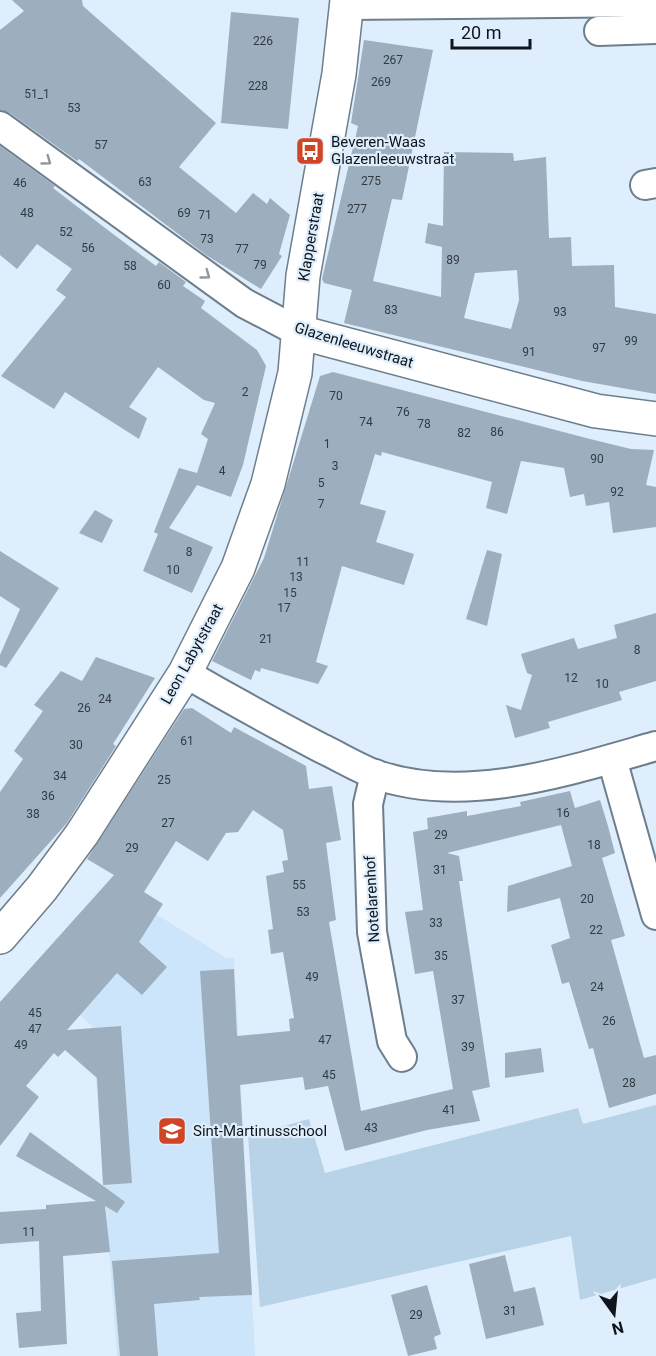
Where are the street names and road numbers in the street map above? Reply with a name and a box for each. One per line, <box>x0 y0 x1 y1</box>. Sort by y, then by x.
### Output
street label: Klapperstraat <box>294 191 328 283</box>
street label: Glazenleeuwstraat <box>292 318 416 372</box>
street label: Leon Labytstraat <box>157 601 227 707</box>
street label: Notelarenhof <box>361 854 383 943</box>

